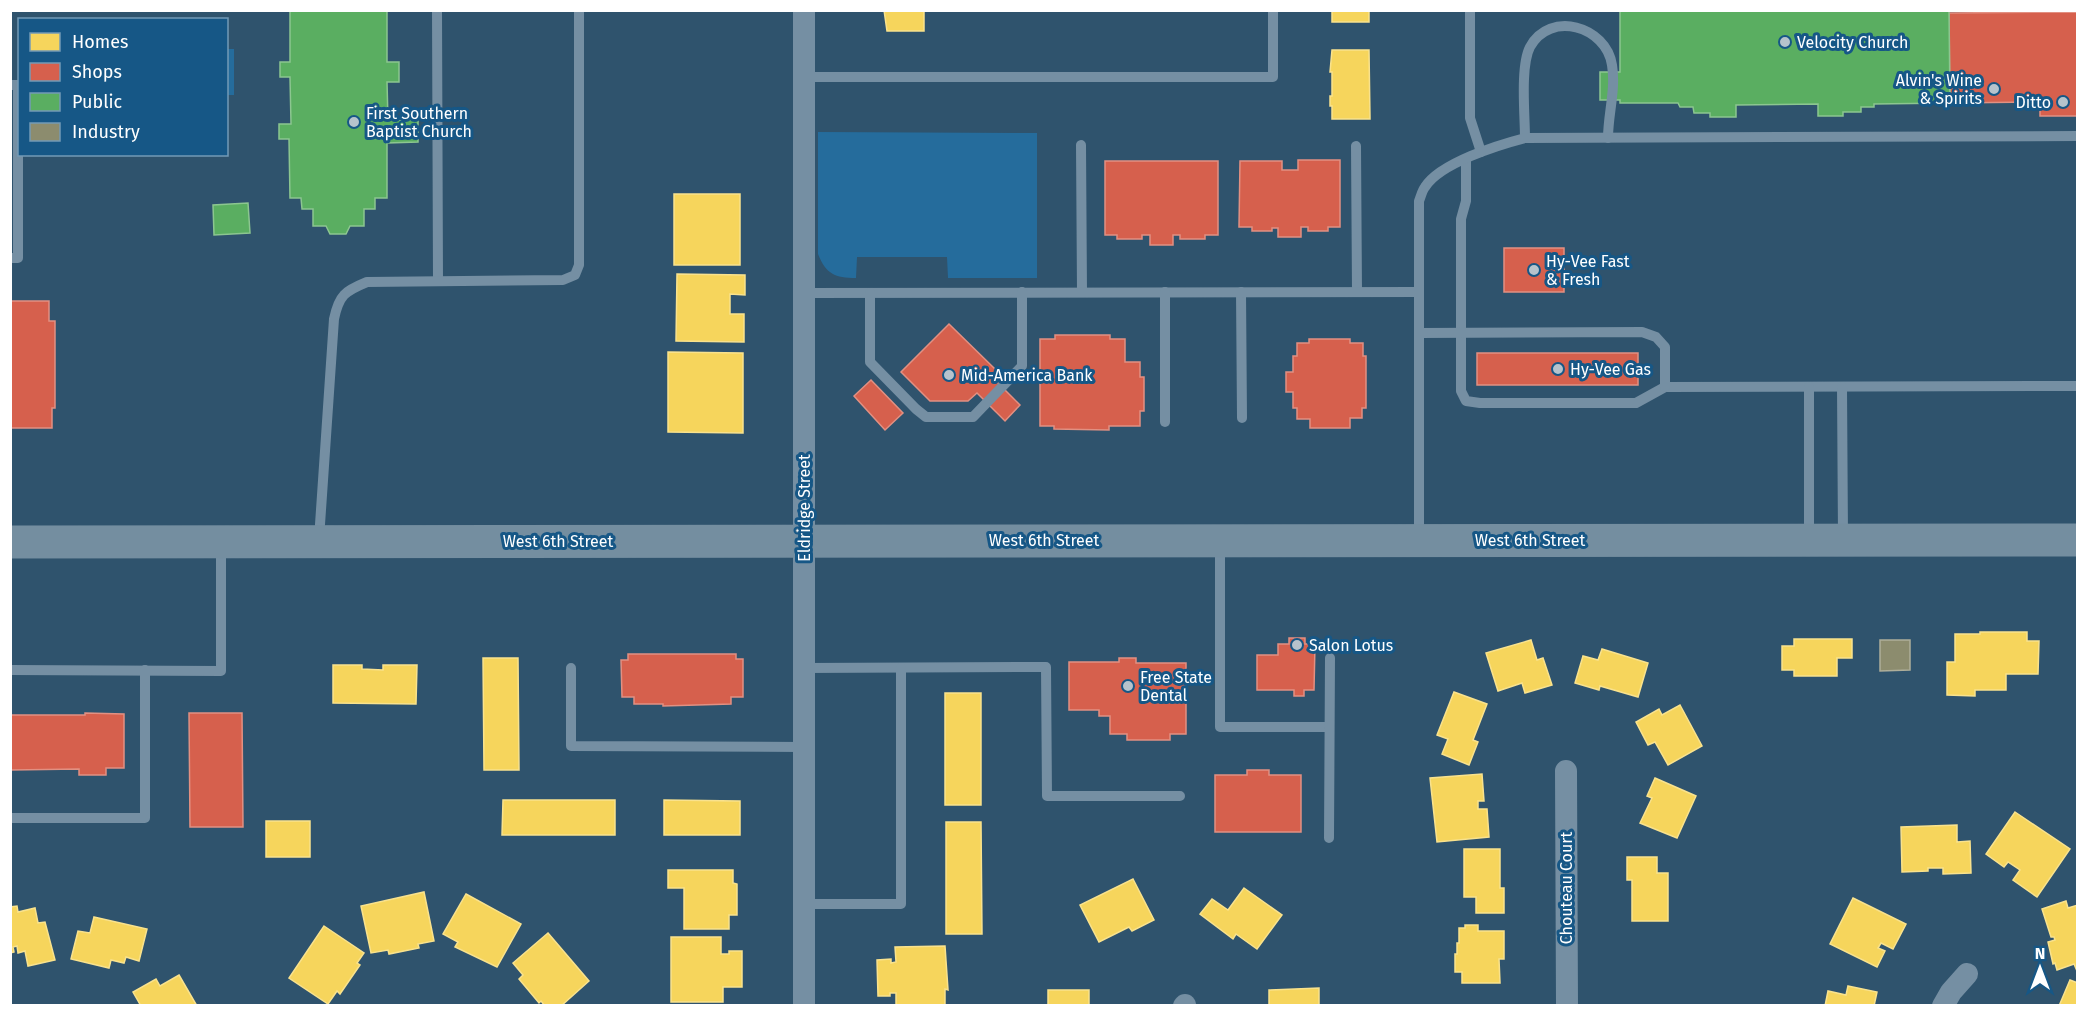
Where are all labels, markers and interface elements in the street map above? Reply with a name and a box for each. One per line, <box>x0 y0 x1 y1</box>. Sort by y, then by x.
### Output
legend <box>18 18 228 156</box>
text: Homes <box>72 31 128 53</box>
place label: Velocity Church <box>1797 33 1908 52</box>
marker: Velocity Church <box>1778 35 1792 49</box>
text: Shops <box>72 61 122 83</box>
place label: Alvin's Wine & Spirits <box>1896 71 1982 108</box>
marker: Alvin's Wine & Spirits <box>1987 82 2001 96</box>
text: Public <box>72 91 122 113</box>
place label: Ditto <box>2016 93 2051 112</box>
marker: Ditto <box>2056 95 2070 109</box>
place label: First Southern Baptist Church <box>366 104 472 141</box>
marker: First Southern Baptist Church <box>347 115 361 129</box>
text: Industry <box>72 121 140 143</box>
place label: Hy-Vee Fast & Fresh <box>1546 252 1630 289</box>
marker: Hy-Vee Fast & Fresh <box>1527 263 1541 277</box>
place label: Hy-Vee Gas <box>1570 360 1651 379</box>
marker: Hy-Vee Gas <box>1551 362 1565 376</box>
place label: Mid-America Bank <box>961 366 1093 385</box>
marker: Mid-America Bank <box>942 368 956 382</box>
street label: Eldridge Street <box>795 454 814 562</box>
street label: West 6th Street <box>989 531 1100 550</box>
street label: West 6th Street <box>1475 531 1586 550</box>
street label: West 6th Street <box>503 532 614 551</box>
place label: Salon Lotus <box>1309 636 1393 655</box>
marker: Salon Lotus <box>1290 638 1304 652</box>
place label: Free State Dental <box>1140 668 1212 705</box>
marker: Free State Dental <box>1121 679 1135 693</box>
street label: Chouteau Court <box>1557 832 1576 944</box>
north arrow <box>2010 938 2070 998</box>
text: N <box>2035 944 2045 963</box>

